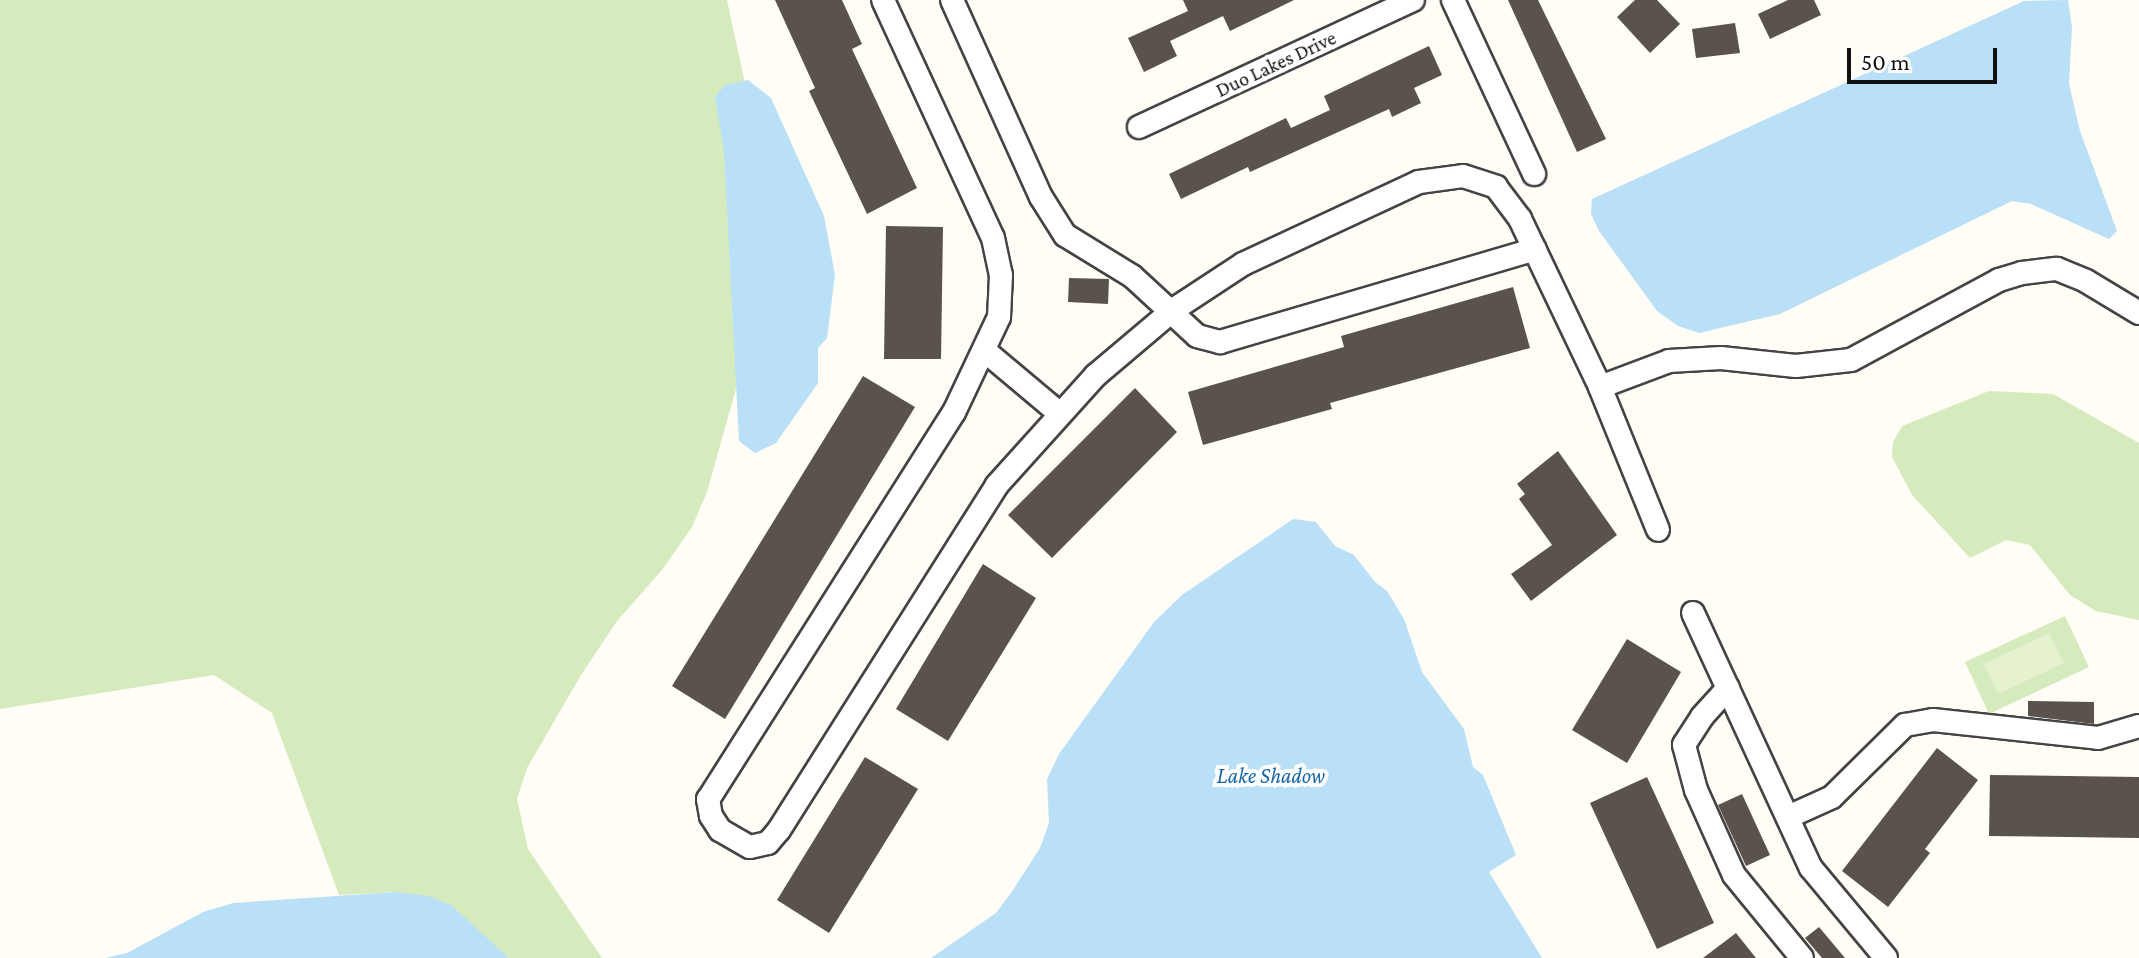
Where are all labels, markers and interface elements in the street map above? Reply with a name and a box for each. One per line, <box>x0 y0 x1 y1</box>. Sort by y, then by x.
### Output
street label: Duo Lakes Drive <box>1212 26 1340 102</box>
scale bar <box>1851 32 2001 82</box>
text: 50 m <box>1861 48 1910 75</box>
water label: Lake Shadow <box>1217 763 1325 789</box>

